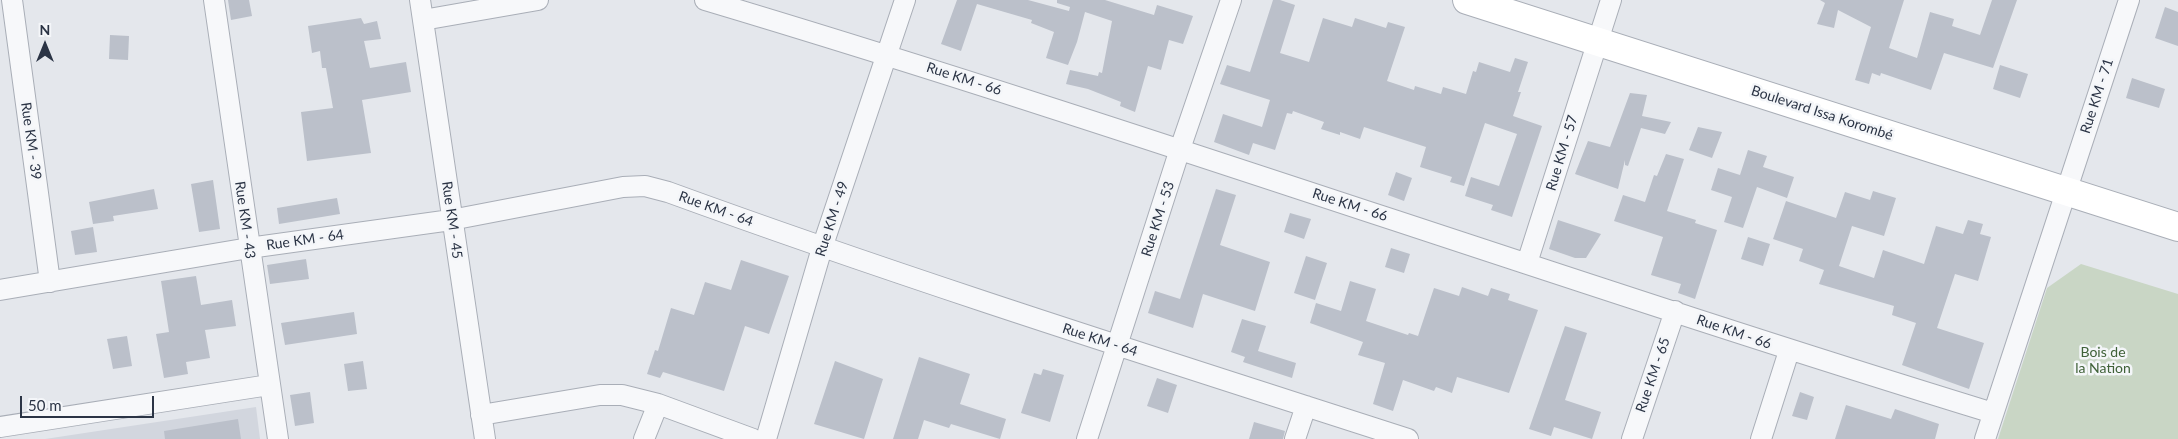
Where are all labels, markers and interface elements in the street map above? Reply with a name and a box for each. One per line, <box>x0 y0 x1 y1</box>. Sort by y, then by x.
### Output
north arrow <box>20 20 70 70</box>
text: N <box>40 21 50 38</box>
street label: Rue KM - 71 <box>2077 56 2117 136</box>
street label: Rue KM - 66 <box>924 59 1004 99</box>
street label: Boulevard Issa Korombé <box>1749 82 1895 144</box>
street label: Rue KM - 39 <box>17 101 45 181</box>
street label: Rue KM - 57 <box>1543 113 1581 193</box>
street label: Rue KM - 49 <box>812 179 852 259</box>
street label: Rue KM - 53 <box>1138 179 1178 259</box>
street label: Rue KM - 43 <box>231 180 259 260</box>
street label: Rue KM - 45 <box>438 180 466 260</box>
street label: Rue KM - 66 <box>1310 185 1390 225</box>
street label: Rue KM - 64 <box>676 188 756 230</box>
street label: Rue KM - 64 <box>265 226 345 254</box>
street label: Rue KM - 66 <box>1694 311 1774 353</box>
street label: Rue KM - 64 <box>1060 320 1140 360</box>
street label: Rue KM - 65 <box>1632 335 1674 415</box>
park label: Bois de la Nation <box>2075 344 2131 377</box>
scale bar <box>22 386 156 418</box>
text: 50 m <box>28 396 62 414</box>

